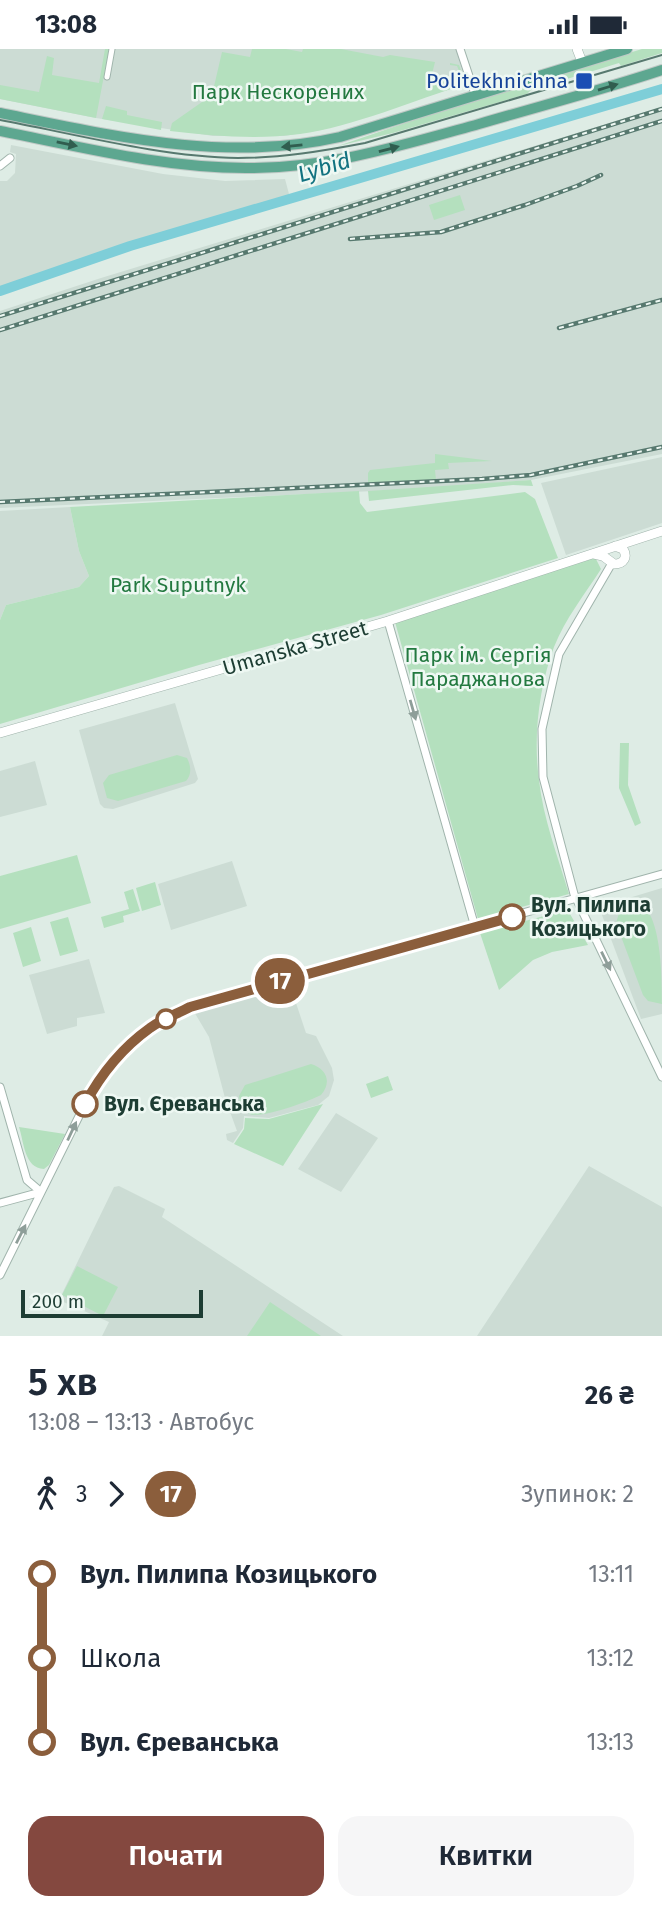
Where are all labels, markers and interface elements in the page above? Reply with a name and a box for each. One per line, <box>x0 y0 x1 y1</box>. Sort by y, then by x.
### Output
text: 13:08 <box>35 9 97 40</box>
place label: Politekhnichna <box>426 68 568 94</box>
marker: Politekhnichna <box>574 71 594 91</box>
park label: Парк Нескорених <box>192 79 365 105</box>
one-way arrow <box>598 82 619 92</box>
one-way arrow <box>56 139 78 150</box>
one-way arrow <box>281 140 303 151</box>
one-way arrow <box>378 143 400 154</box>
water label: Lybid <box>294 146 354 188</box>
park label: Park Suputnyk <box>110 572 246 598</box>
street label: Umanska Street <box>219 615 371 681</box>
park label: Парк ім. Сергія Параджанова <box>405 642 551 692</box>
one-way arrow <box>409 700 419 721</box>
place label: Вул. Пилипа Козицького <box>531 892 651 942</box>
marker: Вул. Пилипа Козицького <box>499 904 525 930</box>
one-way arrow <box>600 951 611 971</box>
line badge: 17 <box>248 958 312 1004</box>
text: 17 <box>269 967 291 995</box>
unlabelled marker <box>156 1009 176 1029</box>
marker: Вул. Єреванська <box>72 1091 98 1117</box>
place label: Вул. Єреванська <box>104 1091 265 1117</box>
one-way arrow <box>66 1121 78 1141</box>
one-way arrow <box>16 1224 27 1244</box>
scale bar <box>21 1287 203 1319</box>
text: 200 m <box>32 1290 84 1313</box>
text: 5 хв <box>28 1359 98 1405</box>
text: 26 ₴ <box>585 1380 634 1411</box>
text: 13:08 – 13:13 · Автобус <box>28 1408 254 1436</box>
icon: walk <box>28 1475 66 1513</box>
icon: forward <box>97 1475 135 1513</box>
text: 3 <box>76 1480 87 1508</box>
text: 17 <box>159 1480 182 1508</box>
text: Зупинок: 2 <box>521 1480 634 1508</box>
text: Вул. Пилипа Козицького <box>80 1559 377 1590</box>
text: 13:11 <box>588 1560 634 1588</box>
text: Школа <box>80 1643 161 1674</box>
text: 13:12 <box>587 1644 634 1672</box>
text: Вул. Єреванська <box>80 1727 279 1758</box>
text: 13:13 <box>587 1728 634 1756</box>
button: Почати <box>28 1816 324 1896</box>
button: Квитки <box>338 1816 634 1896</box>

